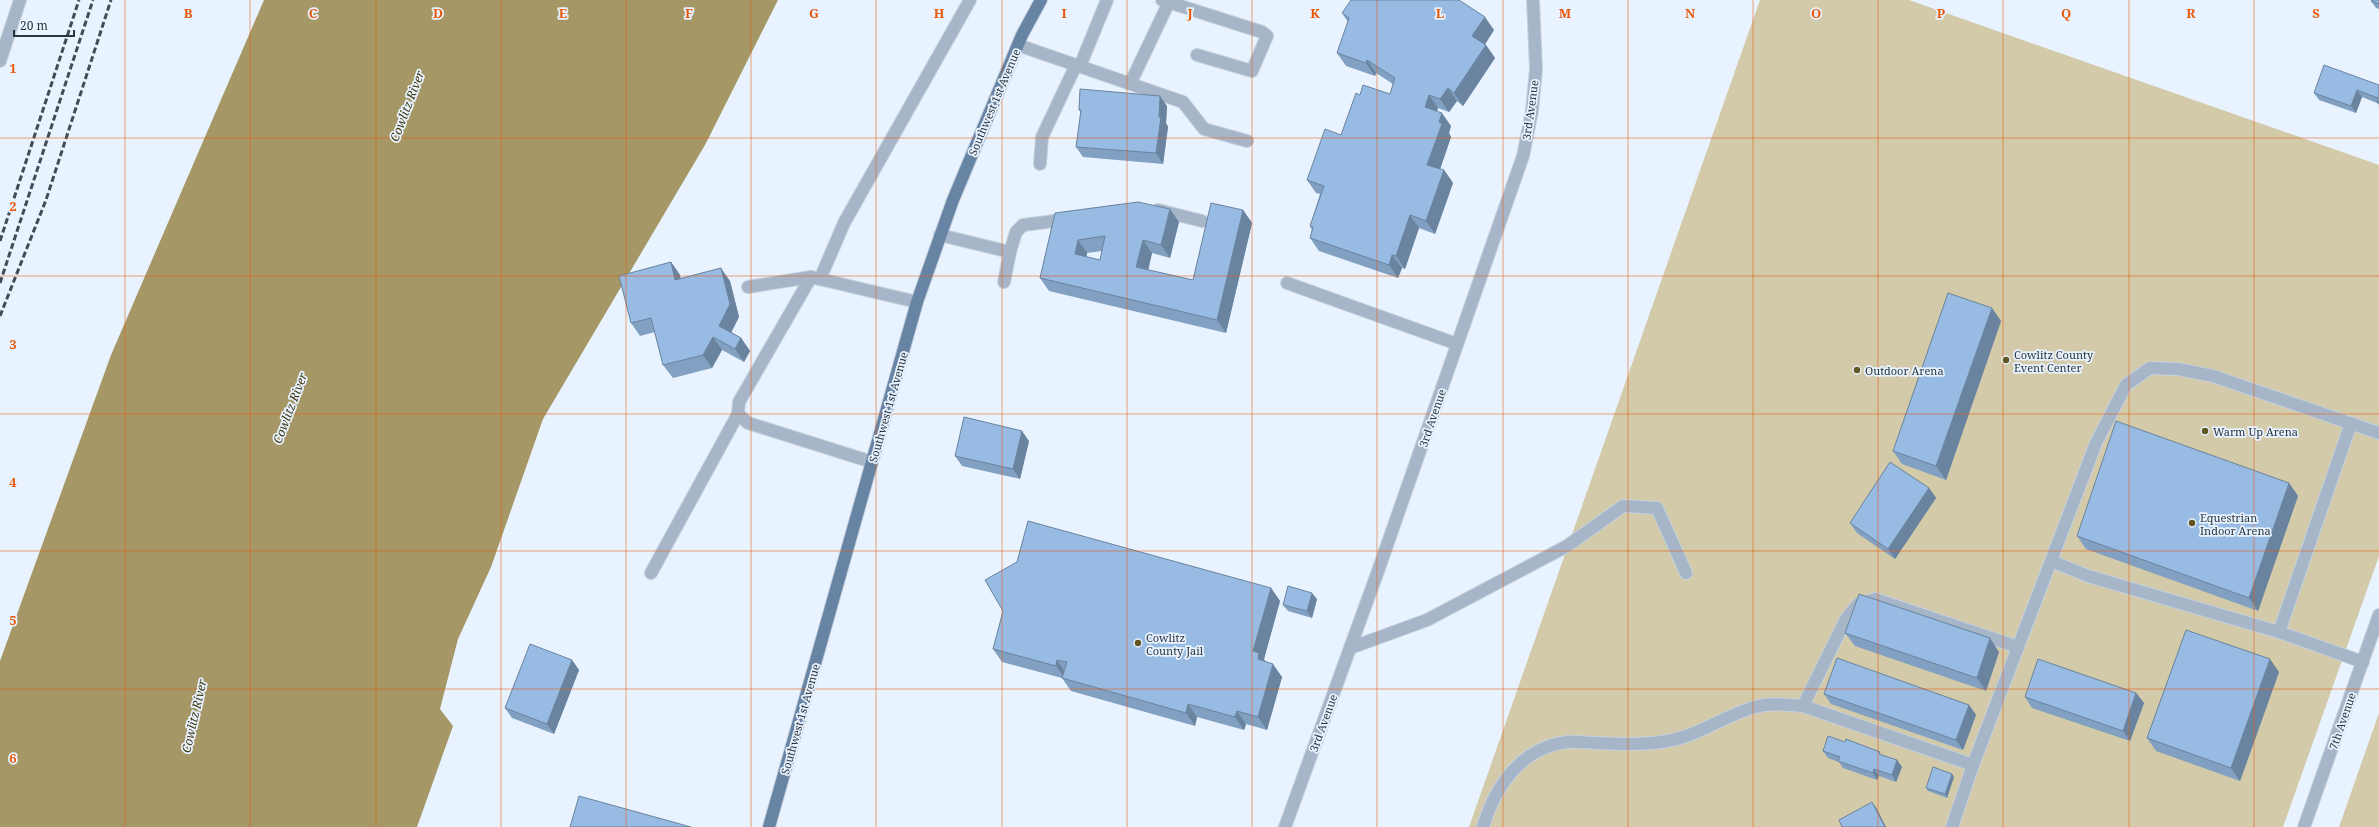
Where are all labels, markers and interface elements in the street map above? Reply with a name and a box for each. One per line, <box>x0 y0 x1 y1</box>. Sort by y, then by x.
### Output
text: B <box>184 4 193 22</box>
text: C <box>309 4 318 22</box>
text: D <box>433 4 443 22</box>
text: E <box>559 4 568 22</box>
text: F <box>685 4 693 22</box>
text: G <box>809 4 819 22</box>
text: H <box>934 4 945 22</box>
text: I <box>1061 4 1067 22</box>
text: J <box>1186 4 1193 22</box>
text: K <box>1310 4 1320 22</box>
text: L <box>1436 4 1445 22</box>
text: M <box>1559 4 1572 22</box>
text: N <box>1685 4 1696 22</box>
text: O <box>1811 4 1821 22</box>
text: P <box>1937 4 1946 22</box>
text: Q <box>2061 4 2071 22</box>
text: R <box>2186 4 2196 22</box>
text: S <box>2312 4 2320 22</box>
scale bar <box>14 12 74 38</box>
text: 20 m <box>20 17 48 34</box>
street label: Southwest 1st Avenue <box>965 46 1023 158</box>
text: 1 <box>9 59 17 77</box>
water label: Cowlitz River <box>386 68 428 144</box>
street label: 3rd Avenue <box>1518 79 1542 141</box>
text: 2 <box>9 197 17 215</box>
text: 3 <box>9 335 17 353</box>
place label: Cowlitz County Event Center <box>2014 347 2094 375</box>
street label: Southwest 1st Avenue <box>865 350 911 464</box>
marker: Cowlitz County Event Center <box>2001 355 2011 365</box>
place label: Outdoor Arena <box>1865 363 1944 378</box>
marker: Outdoor Arena <box>1852 365 1862 375</box>
water label: Cowlitz River <box>269 370 311 446</box>
street label: 3rd Avenue <box>1415 387 1449 449</box>
place label: Warm Up Arena <box>2213 424 2298 439</box>
marker: Warm Up Arena <box>2200 426 2210 436</box>
text: 4 <box>9 473 17 491</box>
place label: Equestrian Indoor Arena <box>2200 510 2271 538</box>
marker: Equestrian Indoor Arena <box>2187 518 2197 528</box>
text: 5 <box>9 611 17 629</box>
place label: Cowlitz County Jail <box>1146 630 1204 658</box>
marker: Cowlitz County Jail <box>1133 638 1143 648</box>
street label: Southwest 1st Avenue <box>777 662 823 776</box>
water label: Cowlitz River <box>177 677 211 754</box>
street label: 7th Avenue <box>2325 690 2359 751</box>
street label: 3rd Avenue <box>1306 692 1340 754</box>
text: 6 <box>9 749 17 767</box>

